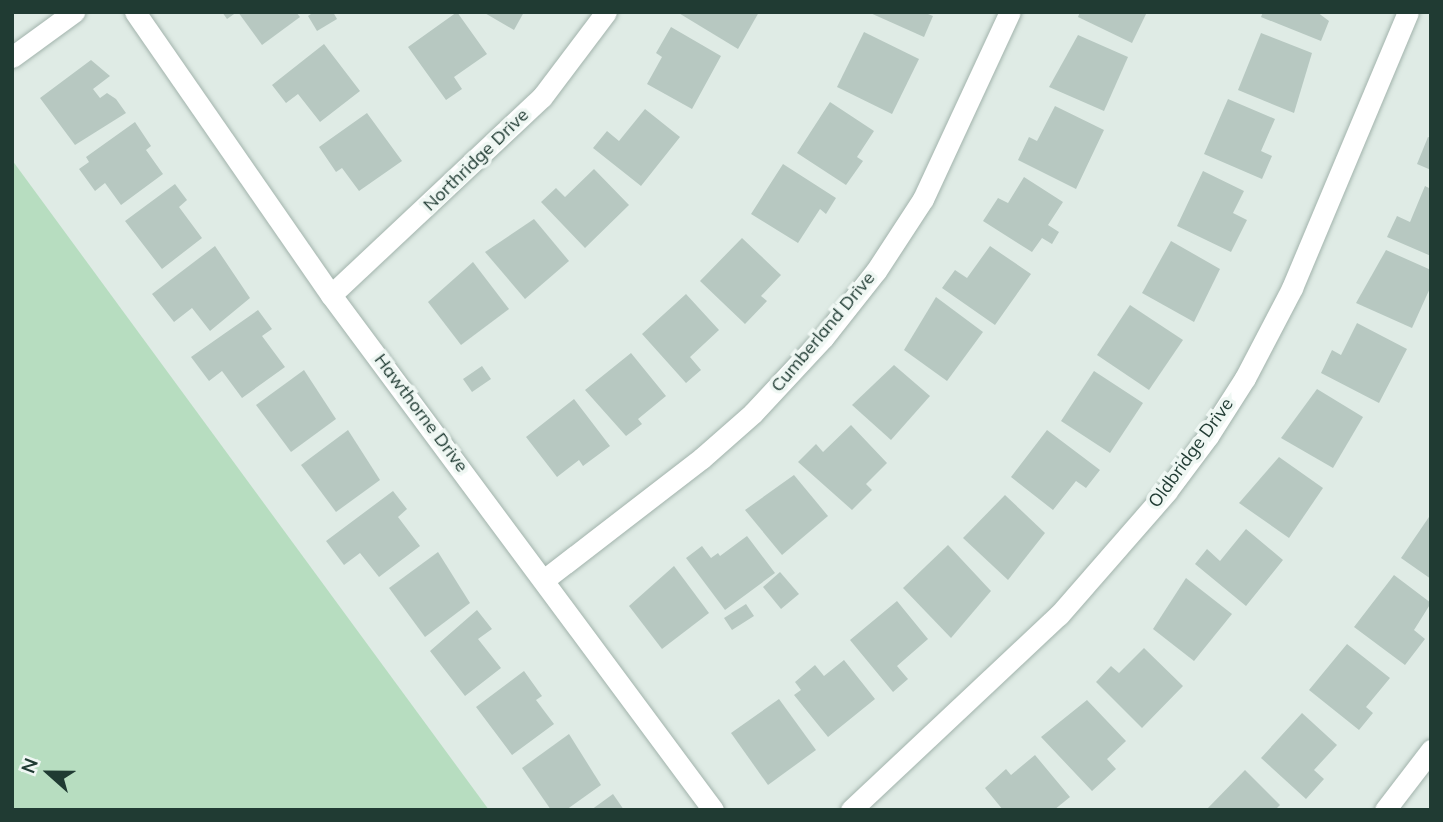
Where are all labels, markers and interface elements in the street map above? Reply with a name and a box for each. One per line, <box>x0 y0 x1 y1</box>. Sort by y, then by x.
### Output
street label: Northridge Drive <box>419 104 533 216</box>
street label: Cumberland Drive <box>767 268 879 396</box>
street label: Hawthorne Drive <box>370 350 472 476</box>
street label: Oldbridge Drive <box>1144 394 1238 512</box>
north arrow <box>14 738 84 808</box>
text: N <box>16 754 43 776</box>

